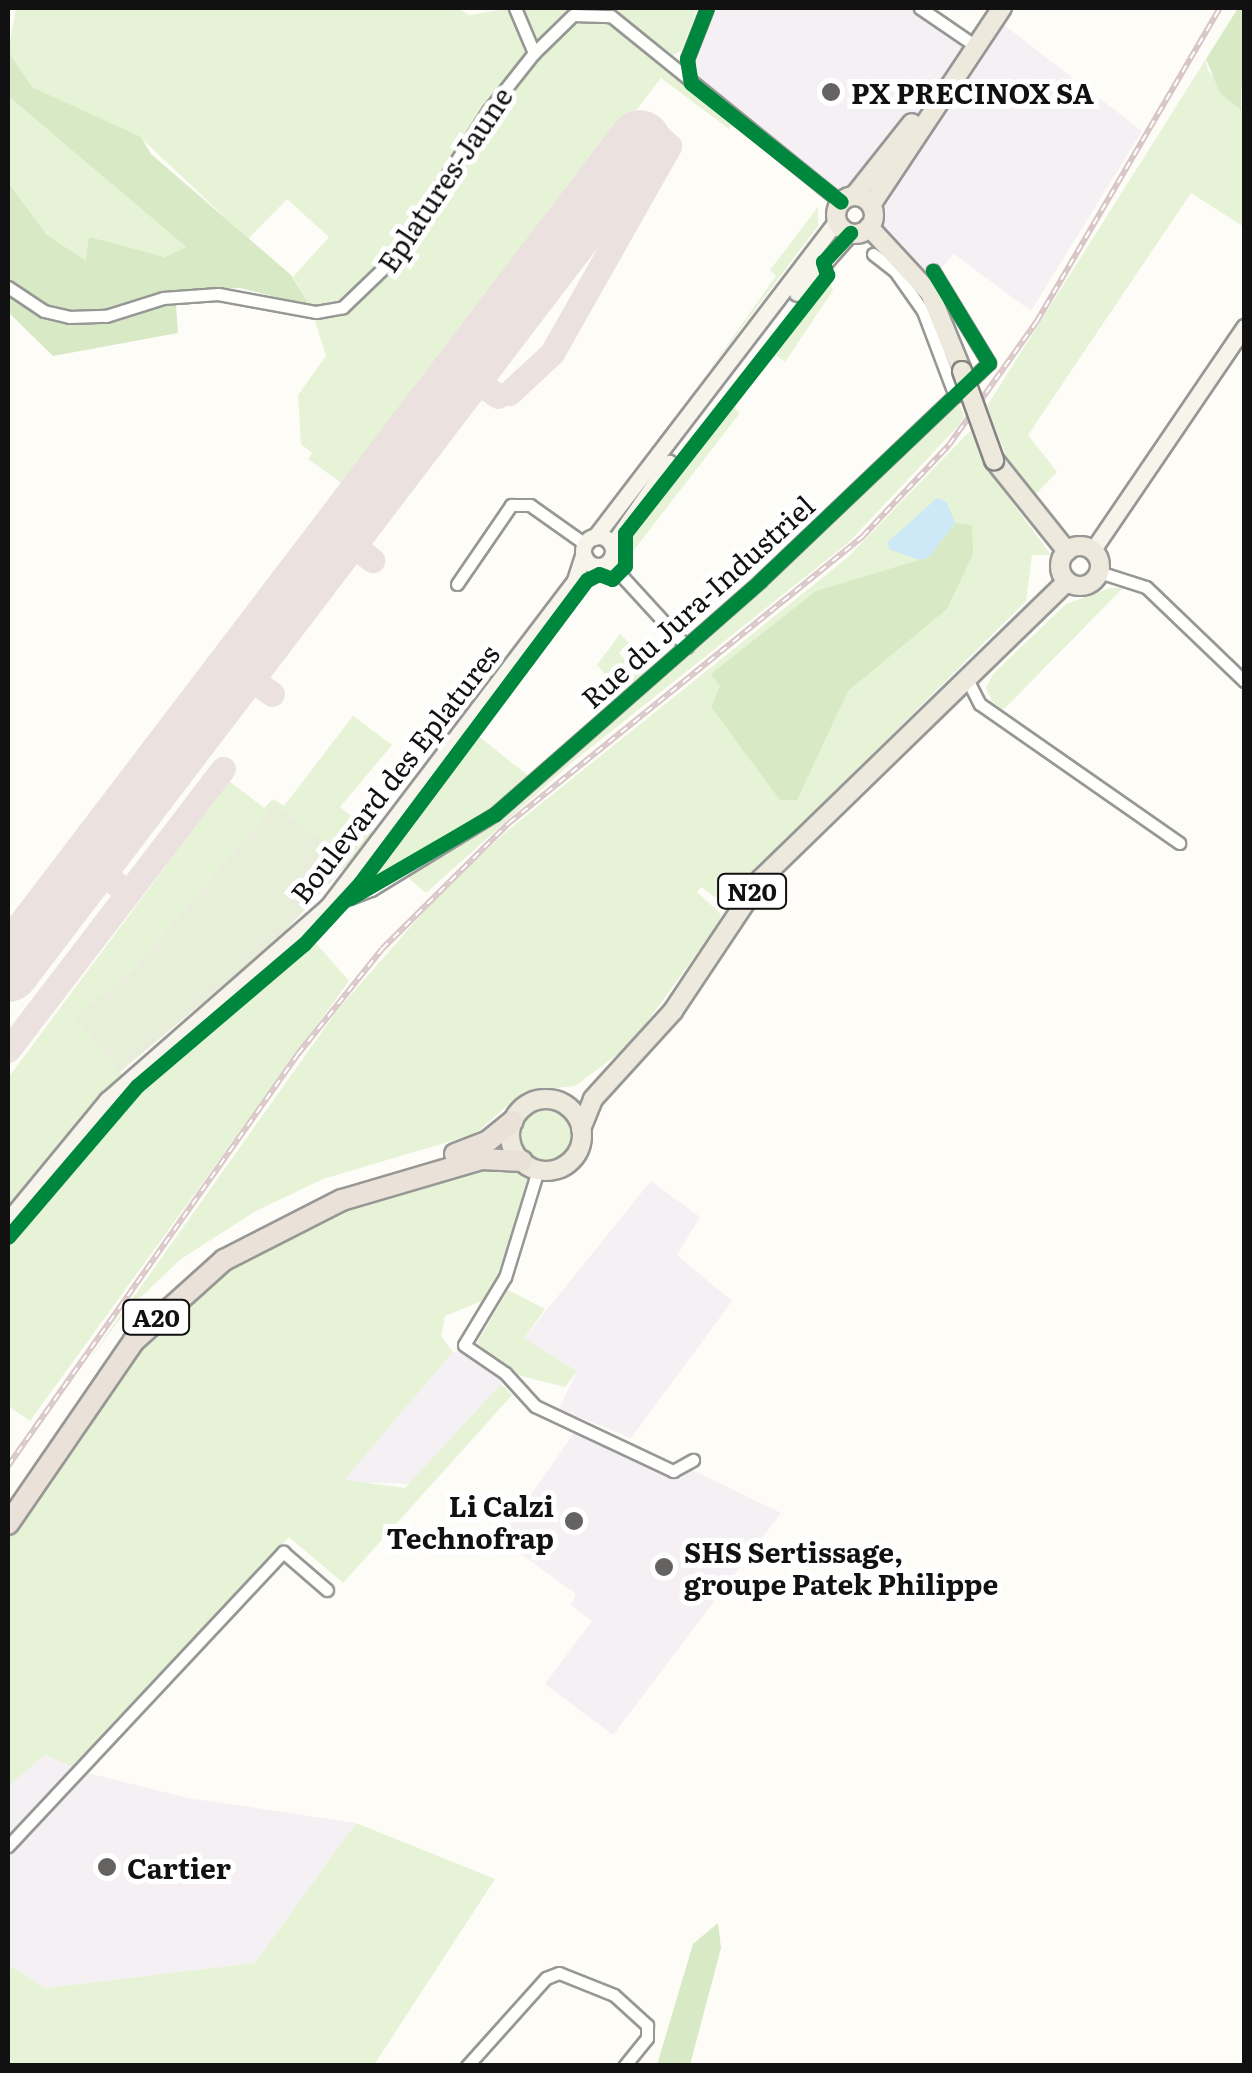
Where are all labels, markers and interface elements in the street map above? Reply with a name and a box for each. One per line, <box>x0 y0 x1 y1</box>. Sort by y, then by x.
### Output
place label: PX PRECINOX SA <box>851 75 1094 109</box>
street label: Eplatures-Jaune <box>370 80 518 278</box>
marker: PX PRECINOX SA <box>820 81 842 103</box>
street label: Rue du Jura-Industriel <box>574 488 820 714</box>
street label: Boulevard des Eplatures <box>283 637 505 909</box>
road number: N20 <box>717 871 787 911</box>
road number: A20 <box>121 1297 191 1337</box>
place label: Li Calzi Technofrap <box>387 1488 554 1554</box>
marker: Li Calzi Technofrap <box>563 1510 585 1532</box>
place label: SHS Sertissage, groupe Patek Philippe <box>684 1534 998 1600</box>
marker: SHS Sertissage, groupe Patek Philippe <box>653 1556 675 1578</box>
place label: Cartier <box>127 1850 231 1884</box>
marker: Cartier <box>96 1856 118 1878</box>

